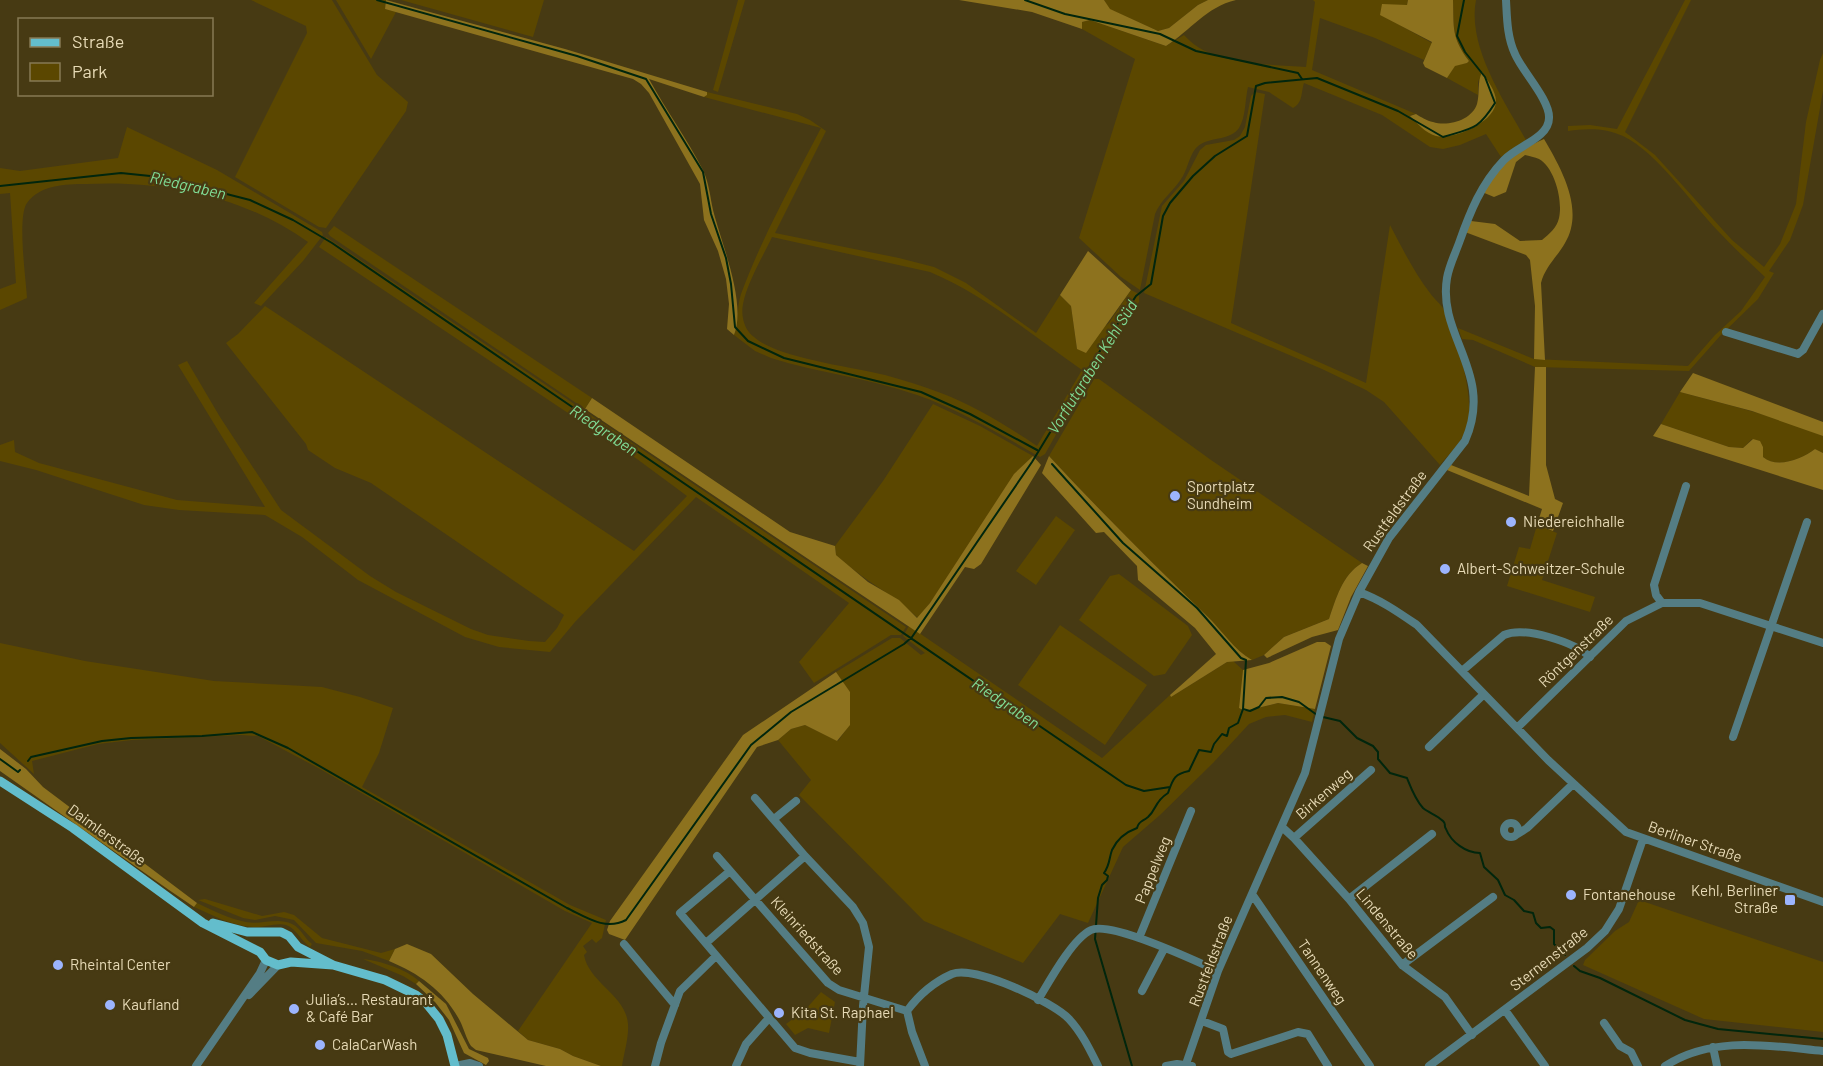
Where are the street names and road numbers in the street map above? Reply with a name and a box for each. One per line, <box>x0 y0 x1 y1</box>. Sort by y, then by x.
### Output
street label: Rustfeldstraße <box>1359 466 1430 555</box>
street label: Röntgenstraße <box>1534 610 1616 690</box>
street label: Birkenweg <box>1292 764 1355 822</box>
street label: Daimlerstraße <box>65 800 150 869</box>
street label: Berliner Straße <box>1646 817 1745 866</box>
street label: Pappelweg <box>1130 833 1174 906</box>
street label: Lindenstraße <box>1353 884 1423 962</box>
street label: Kleinriedstraße <box>768 892 848 979</box>
street label: Rustfeldstraße <box>1184 912 1236 1009</box>
street label: Sternenstraße <box>1506 922 1591 994</box>
street label: Tannenweg <box>1295 935 1351 1007</box>

